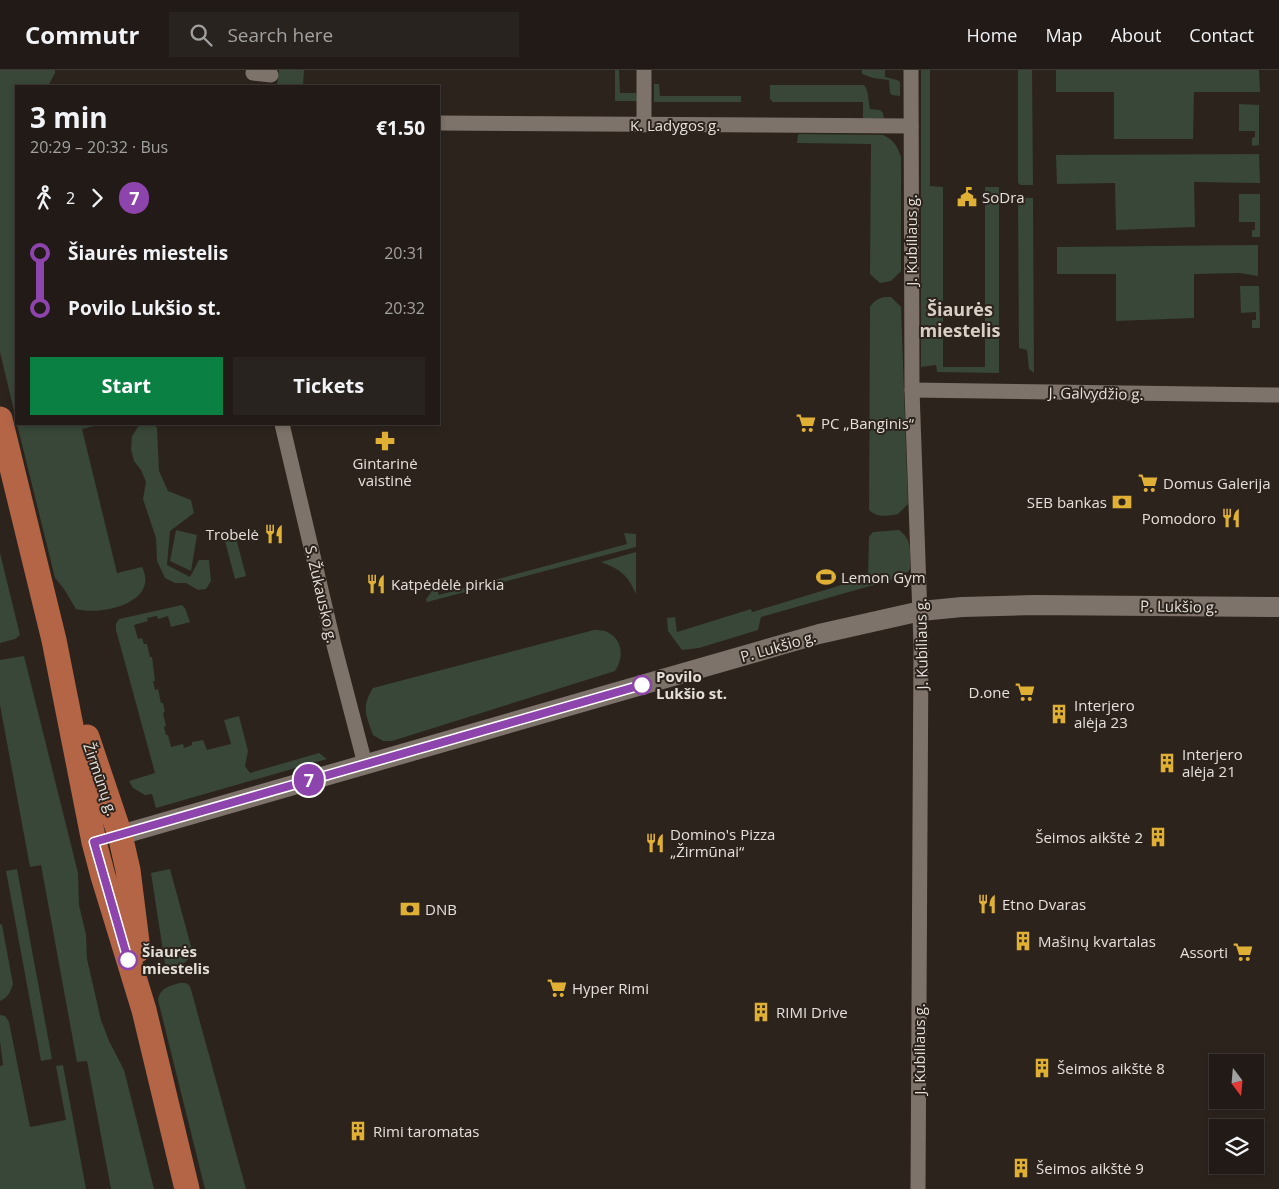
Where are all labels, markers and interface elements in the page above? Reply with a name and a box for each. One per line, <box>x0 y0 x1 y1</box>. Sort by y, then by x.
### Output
search box <box>169 12 519 57</box>
text: Commutr <box>25 18 139 51</box>
icon: search <box>187 21 215 49</box>
text: Search here <box>227 22 333 48</box>
text: Home <box>967 23 1017 47</box>
text: Map <box>1045 23 1083 47</box>
text: About <box>1111 23 1161 47</box>
text: Contact <box>1189 23 1254 47</box>
text: 3 min <box>30 98 108 136</box>
text: €1.50 <box>376 115 425 141</box>
street label: K. Ladygos g. <box>630 115 720 135</box>
text: 20:29 – 20:32 · Bus <box>30 136 168 158</box>
icon: walk <box>30 184 58 212</box>
icon: forward <box>83 184 111 212</box>
text: 7 <box>129 186 139 210</box>
public building icon: SoDra <box>956 186 978 208</box>
text: 2 <box>66 187 75 209</box>
place label: SoDra <box>982 187 1025 207</box>
street label: J. Kubiliaus g. <box>901 194 921 288</box>
text: Šiaurės miestelis <box>68 240 228 266</box>
text: 20:31 <box>384 242 425 264</box>
text: Povilo Lukšio st. <box>68 295 221 321</box>
text: 20:32 <box>384 297 425 319</box>
district label: Šiaurės miestelis <box>919 297 1001 342</box>
button: Start <box>30 357 223 415</box>
button: Tickets <box>233 357 425 415</box>
street label: J. Galvydžio g. <box>1046 382 1144 404</box>
supermarket icon: PC „Banginis“ <box>795 412 817 434</box>
place label: PC „Banginis“ <box>821 413 915 433</box>
pharmacy icon: Gintarinė vaistinė <box>374 430 396 452</box>
place label: Gintarinė vaistinė <box>352 453 418 490</box>
supermarket icon: Domus Galerija <box>1137 472 1159 494</box>
place label: Domus Galerija <box>1163 473 1271 493</box>
bank icon: SEB bankas <box>1111 491 1133 513</box>
place label: SEB bankas <box>1027 492 1107 512</box>
restaurant icon: Pomodoro <box>1220 507 1242 529</box>
place label: Pomodoro <box>1142 508 1216 528</box>
restaurant icon: Trobelė <box>263 523 285 545</box>
place label: Trobelė <box>206 524 259 544</box>
street label: S. Žukausko g. <box>301 543 343 645</box>
sports icon: Lemon Gym <box>815 566 837 588</box>
place label: Lemon Gym <box>841 567 926 587</box>
restaurant icon: Katpėdėlė pirkia <box>365 573 387 595</box>
place label: Katpėdėlė pirkia <box>391 574 504 594</box>
street label: P. Lukšio g. <box>1140 595 1218 617</box>
street label: J. Kubiliaus g. <box>910 598 932 692</box>
street label: P. Lukšio g. <box>738 626 818 666</box>
place label: Povilo Lukšio st. <box>656 666 727 703</box>
marker: Povilo Lukšio st. <box>632 675 652 695</box>
supermarket icon: D.one <box>1014 681 1036 703</box>
place label: D.one <box>969 682 1010 702</box>
place label: Interjero alėja 23 <box>1074 695 1135 732</box>
building icon: Interjero alėja 23 <box>1048 703 1070 725</box>
street label: Žirmūnų g. <box>79 740 123 818</box>
place label: Interjero alėja 21 <box>1182 744 1243 781</box>
building icon: Interjero alėja 21 <box>1156 752 1178 774</box>
line badge: 7 <box>293 764 325 796</box>
text: 7 <box>304 768 314 792</box>
place label: Domino's Pizza „Žirmūnai“ <box>670 824 775 861</box>
building icon: Šeimos aikštė 2 <box>1147 826 1169 848</box>
place label: Šeimos aikštė 2 <box>1035 827 1143 847</box>
restaurant icon: Domino's Pizza „Žirmūnai“ <box>644 832 666 854</box>
restaurant icon: Etno Dvaras <box>976 893 998 915</box>
place label: Etno Dvaras <box>1002 894 1086 914</box>
bank icon: DNB <box>399 898 421 920</box>
place label: DNB <box>425 899 457 919</box>
building icon: Mašinų kvartalas <box>1012 930 1034 952</box>
place label: Mašinų kvartalas <box>1038 931 1156 951</box>
place label: Šiaurės miestelis <box>142 941 210 978</box>
supermarket icon: Assorti <box>1232 941 1254 963</box>
place label: Assorti <box>1180 942 1228 962</box>
marker: Šiaurės miestelis <box>118 950 138 970</box>
supermarket icon: Hyper Rimi <box>546 977 568 999</box>
place label: Hyper Rimi <box>572 978 649 998</box>
building icon: RIMI Drive <box>750 1001 772 1023</box>
place label: RIMI Drive <box>776 1002 848 1022</box>
street label: J. Kubiliaus g. <box>909 1003 929 1097</box>
north arrow <box>1209 1054 1264 1109</box>
map controls <box>1209 1054 1264 1174</box>
building icon: Šeimos aikštė 8 <box>1031 1057 1053 1079</box>
place label: Šeimos aikštė 8 <box>1057 1058 1165 1078</box>
button: layers <box>1209 1119 1264 1174</box>
building icon: Rimi taromatas <box>347 1120 369 1142</box>
place label: Rimi taromatas <box>373 1121 480 1141</box>
building icon: Šeimos aikštė 9 <box>1010 1157 1032 1179</box>
place label: Šeimos aikštė 9 <box>1036 1158 1144 1178</box>

